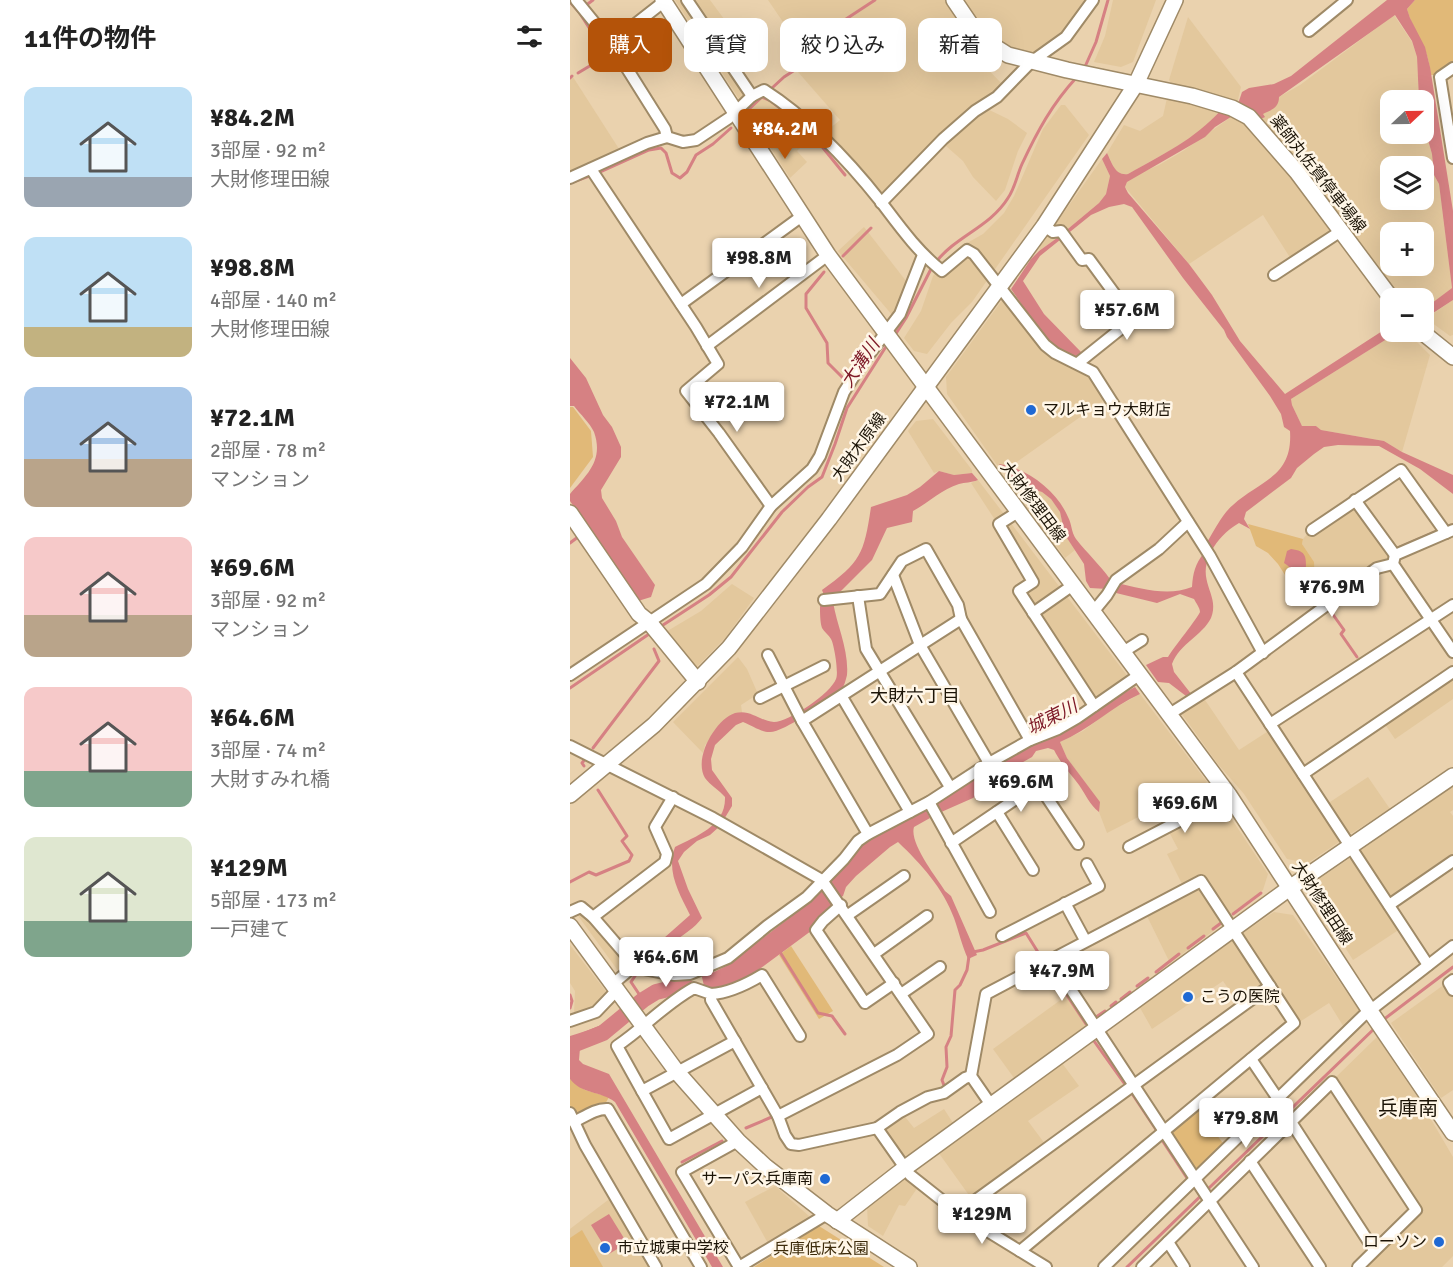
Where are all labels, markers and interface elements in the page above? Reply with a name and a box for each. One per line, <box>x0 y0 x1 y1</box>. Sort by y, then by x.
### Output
chip: 購入 <box>588 18 672 72</box>
chip: 賃貸 <box>684 18 768 72</box>
chip: 絞り込み <box>780 18 906 72</box>
chip: 新着 <box>918 18 1002 72</box>
icon: filters <box>513 20 546 53</box>
text: 11件の物件 <box>24 23 156 55</box>
north arrow <box>1380 90 1434 144</box>
map controls <box>1380 90 1434 342</box>
text: ¥84.2M <box>210 102 295 134</box>
pin: ¥84.2M <box>736 109 834 160</box>
icon: home <box>72 111 144 183</box>
street label: 薬師丸佐賀停車場線 <box>1266 111 1370 237</box>
text: ¥84.2M <box>752 116 818 141</box>
text: 3部屋 · 92 m² <box>210 138 326 163</box>
button: layers <box>1380 156 1434 210</box>
text: 大財修理田線 <box>210 167 330 192</box>
button: + <box>1380 222 1434 276</box>
pin: ¥98.8M <box>710 238 808 289</box>
text: ¥98.8M <box>726 245 792 270</box>
text: ¥98.8M <box>210 252 295 284</box>
icon: home <box>72 261 144 333</box>
text: 4部屋 · 140 m² <box>210 288 337 313</box>
button: − <box>1380 288 1434 342</box>
pin: ¥57.6M <box>1078 290 1176 341</box>
text: ¥57.6M <box>1094 297 1160 322</box>
text: 大財修理田線 <box>210 317 330 342</box>
water label: 大溝川 <box>836 333 885 392</box>
pin: ¥72.1M <box>688 382 786 433</box>
text: ¥72.1M <box>704 389 770 414</box>
place label: マルキョウ大財店 <box>1043 400 1171 420</box>
text: ¥72.1M <box>210 402 295 434</box>
marker: マルキョウ大財店 <box>1024 403 1038 417</box>
street label: 大財木原線 <box>827 409 891 485</box>
icon: home <box>72 411 144 483</box>
text: 2部屋 · 78 m² <box>210 438 326 463</box>
street label: 大財修理田線 <box>996 458 1070 546</box>
text: マンション <box>210 467 310 492</box>
text: ¥69.6M <box>210 552 295 584</box>
icon: home <box>72 561 144 633</box>
pin: ¥76.9M <box>1283 567 1381 618</box>
text: ¥76.9M <box>1299 574 1365 599</box>
text: 3部屋 · 92 m² <box>210 588 326 613</box>
text: マンション <box>210 617 310 642</box>
district label: 大財六丁目 <box>870 685 960 707</box>
water label: 城東川 <box>1023 694 1083 739</box>
text: ¥64.6M <box>210 702 295 734</box>
icon: home <box>72 711 144 783</box>
text: 3部屋 · 74 m² <box>210 738 326 763</box>
pin: ¥69.6M <box>972 762 1070 813</box>
text: 大財すみれ橋 <box>210 767 330 792</box>
text: ¥69.6M <box>988 769 1054 794</box>
pin: ¥69.6M <box>1136 783 1234 834</box>
text: ¥69.6M <box>1152 790 1218 815</box>
text: ¥129M <box>210 852 288 884</box>
street label: 大財修理田線 <box>1287 857 1357 949</box>
icon: home <box>72 861 144 933</box>
text: 5部屋 · 173 m² <box>210 888 337 913</box>
text: 一戸建て <box>210 917 290 942</box>
pin: ¥64.6M <box>617 937 715 988</box>
text: ¥64.6M <box>633 944 699 969</box>
pin: ¥47.9M <box>1013 951 1111 1002</box>
text: ¥47.9M <box>1029 958 1095 983</box>
place label: こうの医院 <box>1200 987 1280 1007</box>
marker: こうの医院 <box>1181 990 1195 1004</box>
district label: 兵庫南 <box>1378 1096 1438 1121</box>
pin: ¥79.8M <box>1197 1098 1295 1149</box>
text: ¥79.8M <box>1213 1105 1279 1130</box>
place label: サーパス兵庫南 <box>701 1169 813 1189</box>
marker: サーパス兵庫南 <box>818 1172 832 1186</box>
pin: ¥129M <box>940 1194 1024 1245</box>
text: ¥129M <box>952 1201 1012 1226</box>
place label: ローソン <box>1363 1232 1427 1252</box>
marker: ローソン <box>1432 1235 1446 1249</box>
place label: 市立城東中学校 <box>617 1238 729 1258</box>
park label: 兵庫低床公園 <box>773 1239 869 1259</box>
marker: 市立城東中学校 <box>598 1241 612 1255</box>

